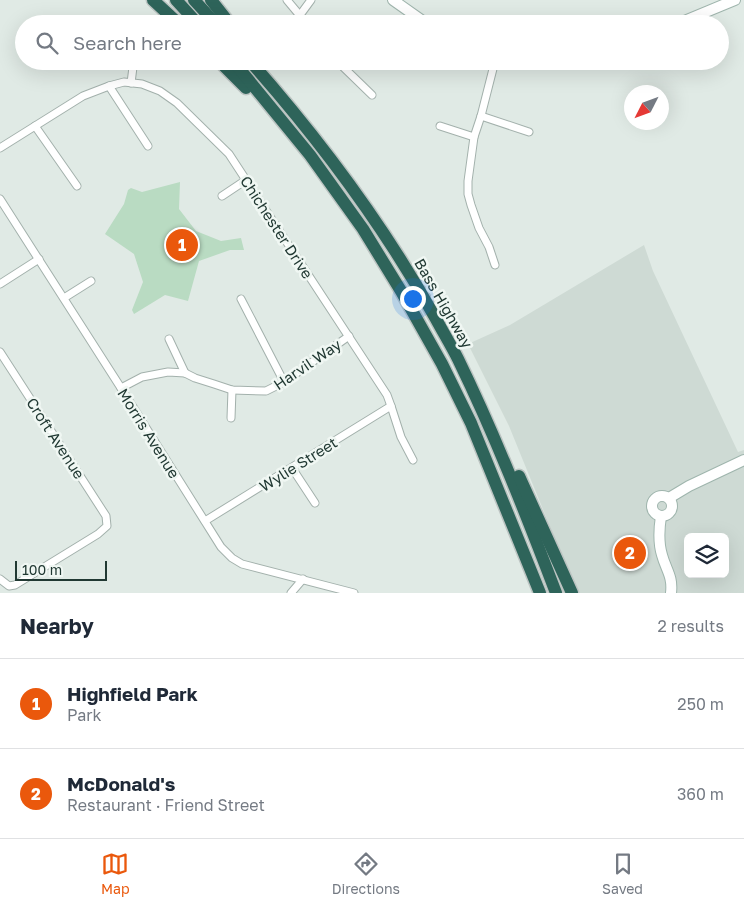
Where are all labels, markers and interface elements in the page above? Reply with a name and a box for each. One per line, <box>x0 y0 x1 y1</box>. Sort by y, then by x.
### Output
search box <box>15 15 729 70</box>
icon: search <box>33 29 61 57</box>
text: Search here <box>73 31 182 54</box>
north arrow <box>624 85 669 130</box>
street label: Chichester Drive <box>237 172 317 282</box>
pin: 1 <box>166 226 198 264</box>
street label: Bass Highway <box>411 255 477 351</box>
your location <box>400 286 426 312</box>
street label: Harvil Way <box>270 335 345 393</box>
street label: Morris Avenue <box>114 385 184 481</box>
street label: Croft Avenue <box>23 394 89 482</box>
street label: Wylie Street <box>256 433 340 495</box>
map controls <box>684 533 729 578</box>
button: layers <box>684 533 729 578</box>
pin: 2 <box>614 534 646 572</box>
scale bar <box>15 558 108 581</box>
text: 100 m <box>22 561 62 578</box>
text: Nearby <box>20 613 94 639</box>
text: 2 results <box>658 616 724 636</box>
text: Highfield Park <box>67 682 198 705</box>
text: 1 <box>32 694 40 714</box>
text: 250 m <box>677 694 724 714</box>
text: Park <box>67 705 102 725</box>
text: McDonald's <box>67 772 176 795</box>
text: 2 <box>31 784 41 804</box>
text: 360 m <box>677 784 724 804</box>
text: Restaurant · Friend Street <box>67 795 265 815</box>
tab: Map <box>101 850 130 897</box>
tab: Directions <box>332 850 400 897</box>
tab: Saved <box>602 850 643 897</box>

